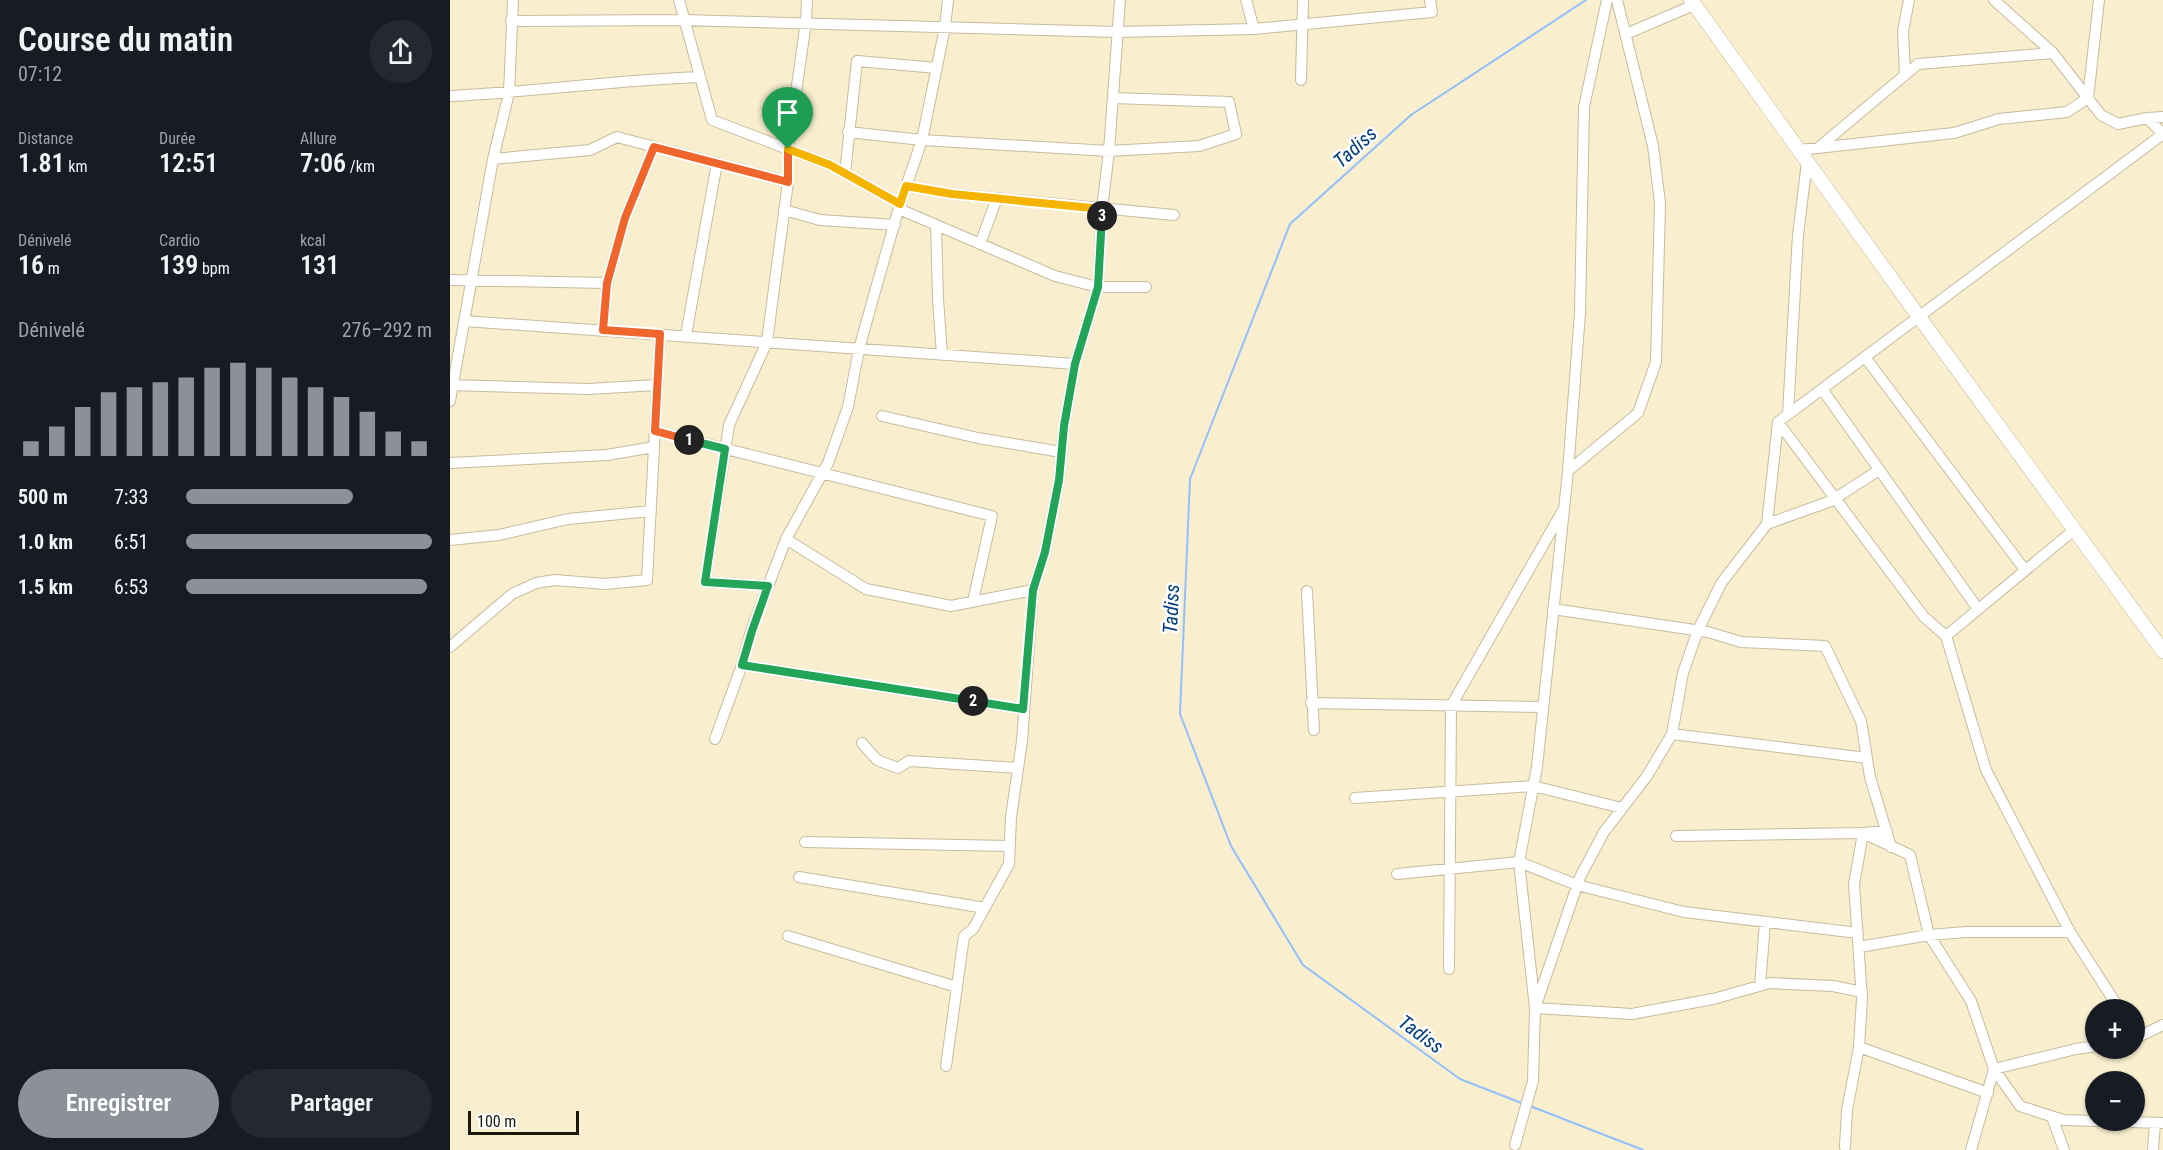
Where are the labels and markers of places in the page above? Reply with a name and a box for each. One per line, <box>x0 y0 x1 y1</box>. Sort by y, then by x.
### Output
pin <box>762 87 813 149</box>
pin: 3 <box>1087 201 1117 231</box>
pin: 1 <box>674 425 704 455</box>
pin: 2 <box>958 686 988 716</box>

